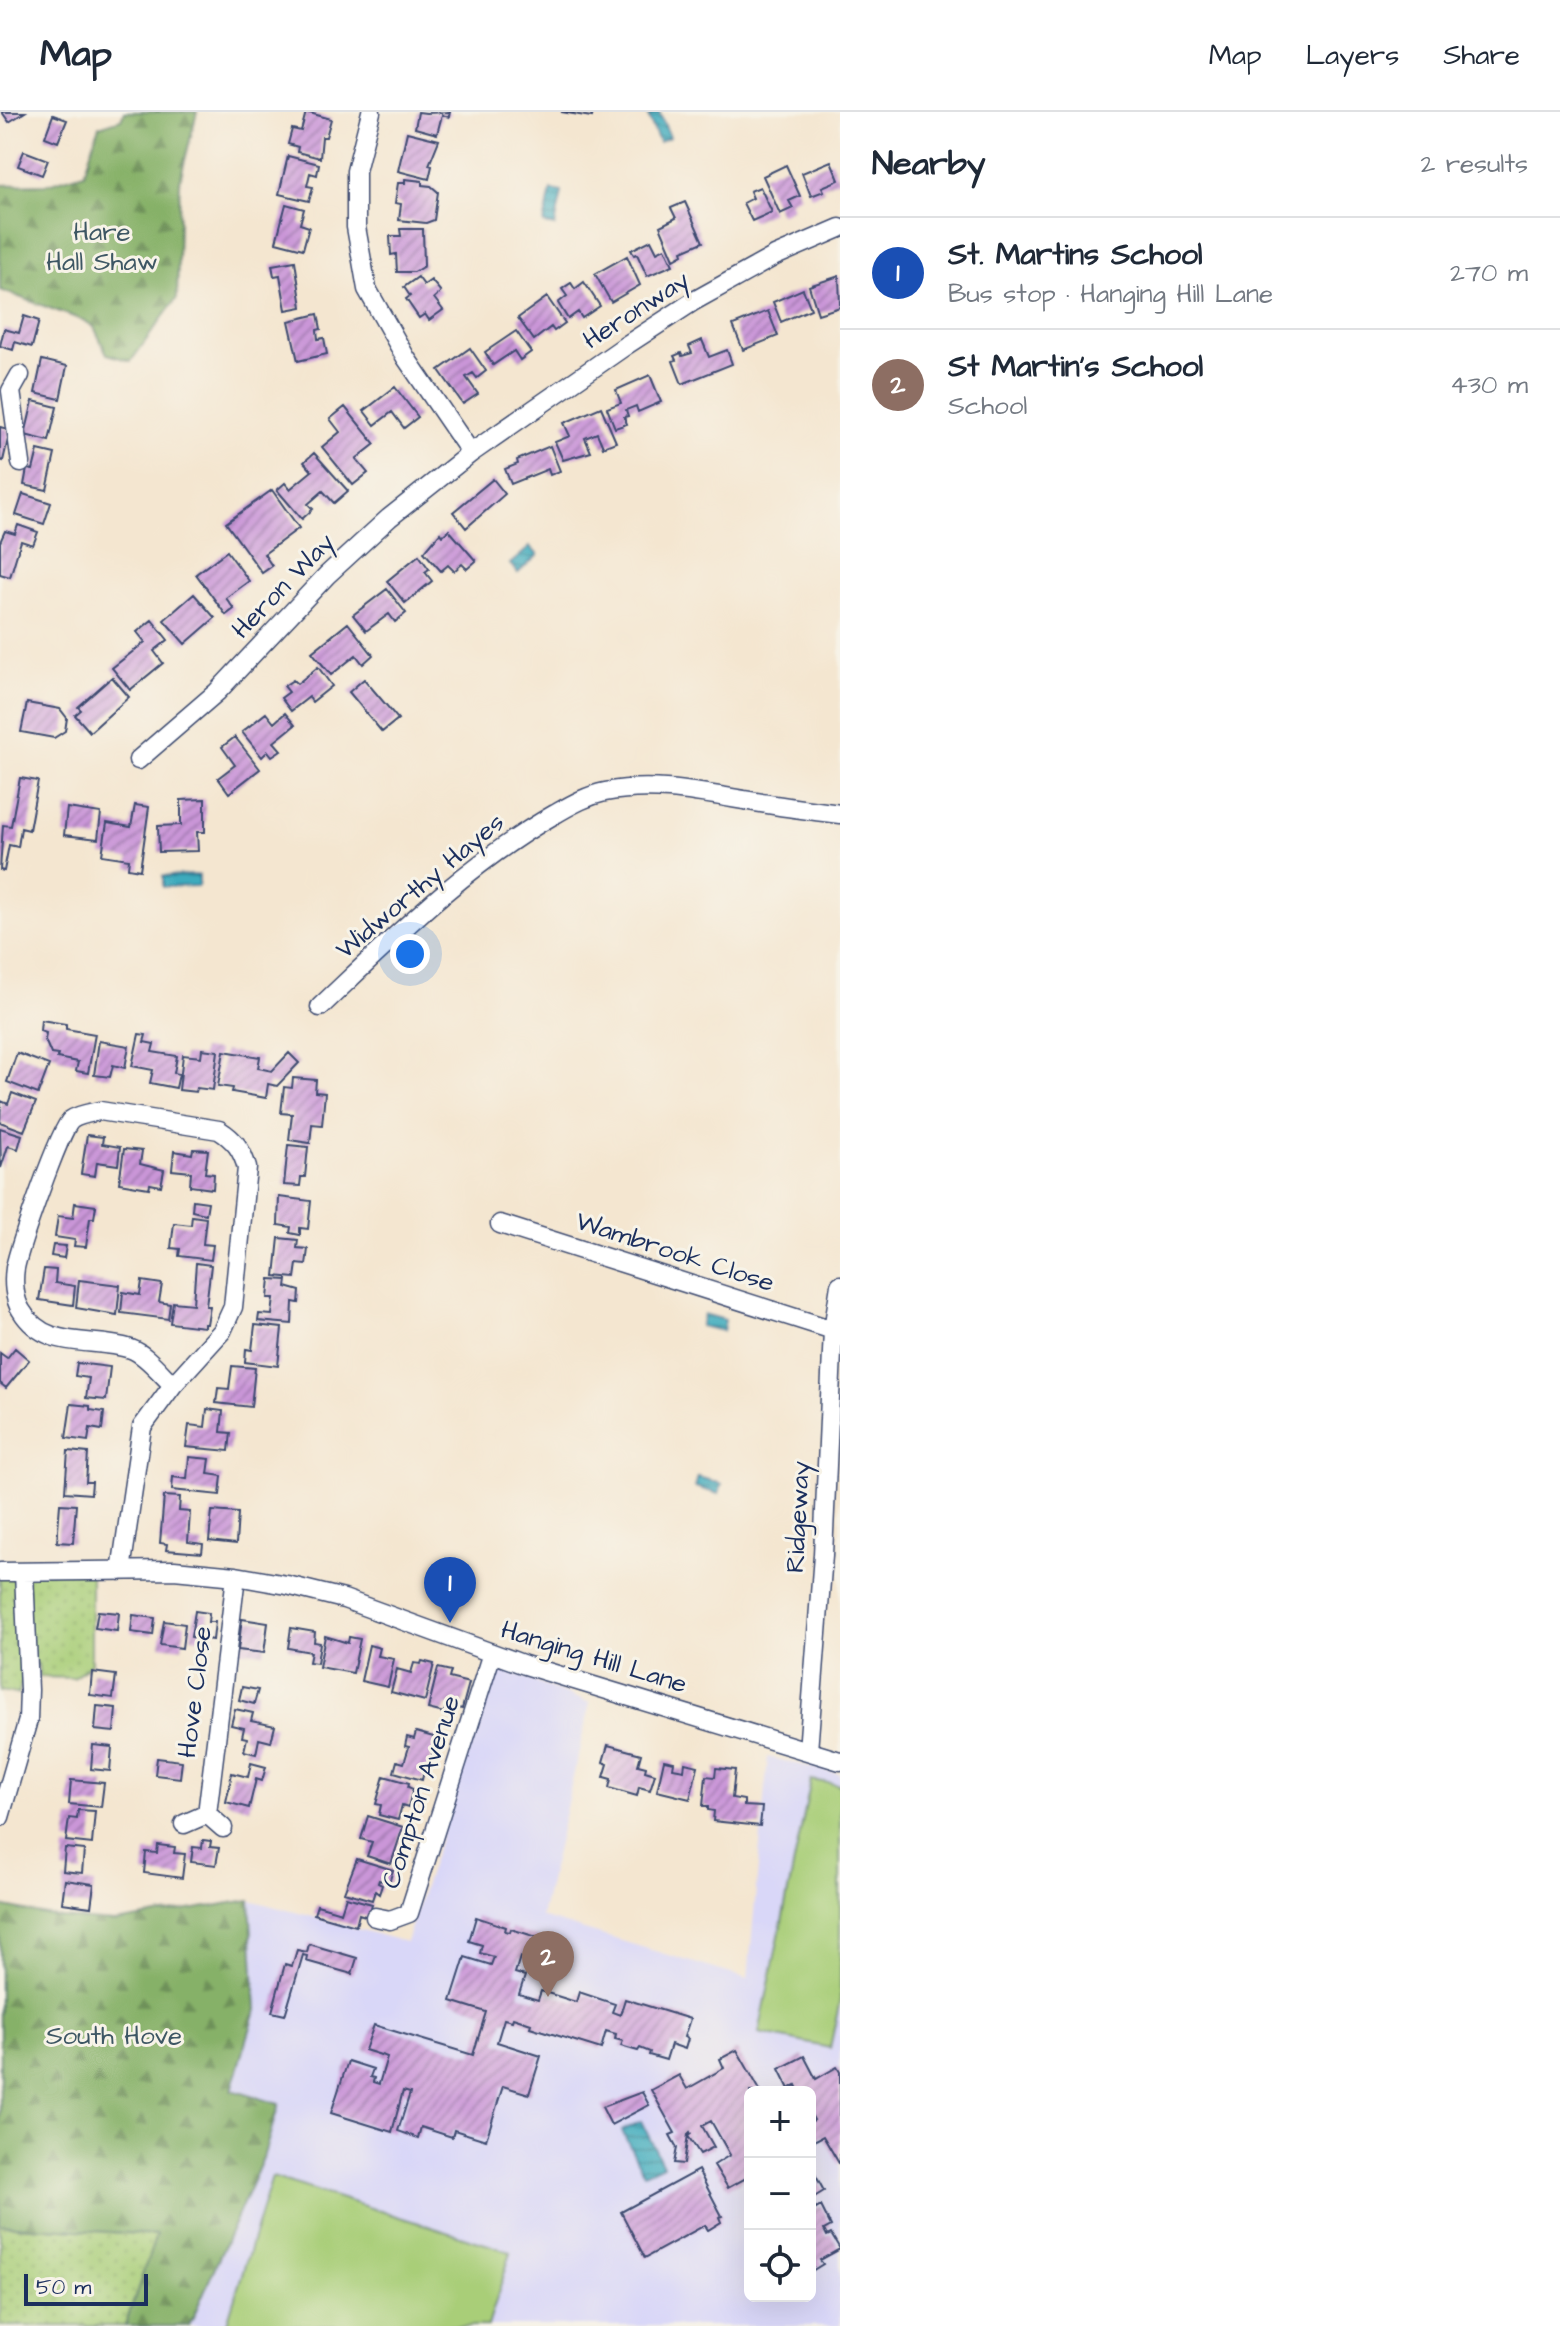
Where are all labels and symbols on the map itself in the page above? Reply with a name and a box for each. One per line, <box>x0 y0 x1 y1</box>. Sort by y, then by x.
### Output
park label: Hare Hall Shaw <box>46 214 158 280</box>
street label: Heronway <box>576 262 697 360</box>
street label: Heron Way <box>223 525 344 648</box>
street label: Widworthy Hayes <box>328 805 513 969</box>
your location <box>390 934 430 974</box>
street label: Wambrook Close <box>571 1203 779 1301</box>
street label: Ridgeway <box>777 1460 821 1574</box>
pin: 1 <box>424 1557 476 1623</box>
street label: Hanging Hill Lane <box>496 1612 691 1704</box>
street label: Hove Close <box>169 1624 221 1760</box>
street label: Compton Avenue <box>373 1691 469 1893</box>
pin: 2 <box>522 1931 574 1997</box>
park label: South Hove <box>46 2018 182 2054</box>
scale bar <box>24 2270 148 2306</box>

